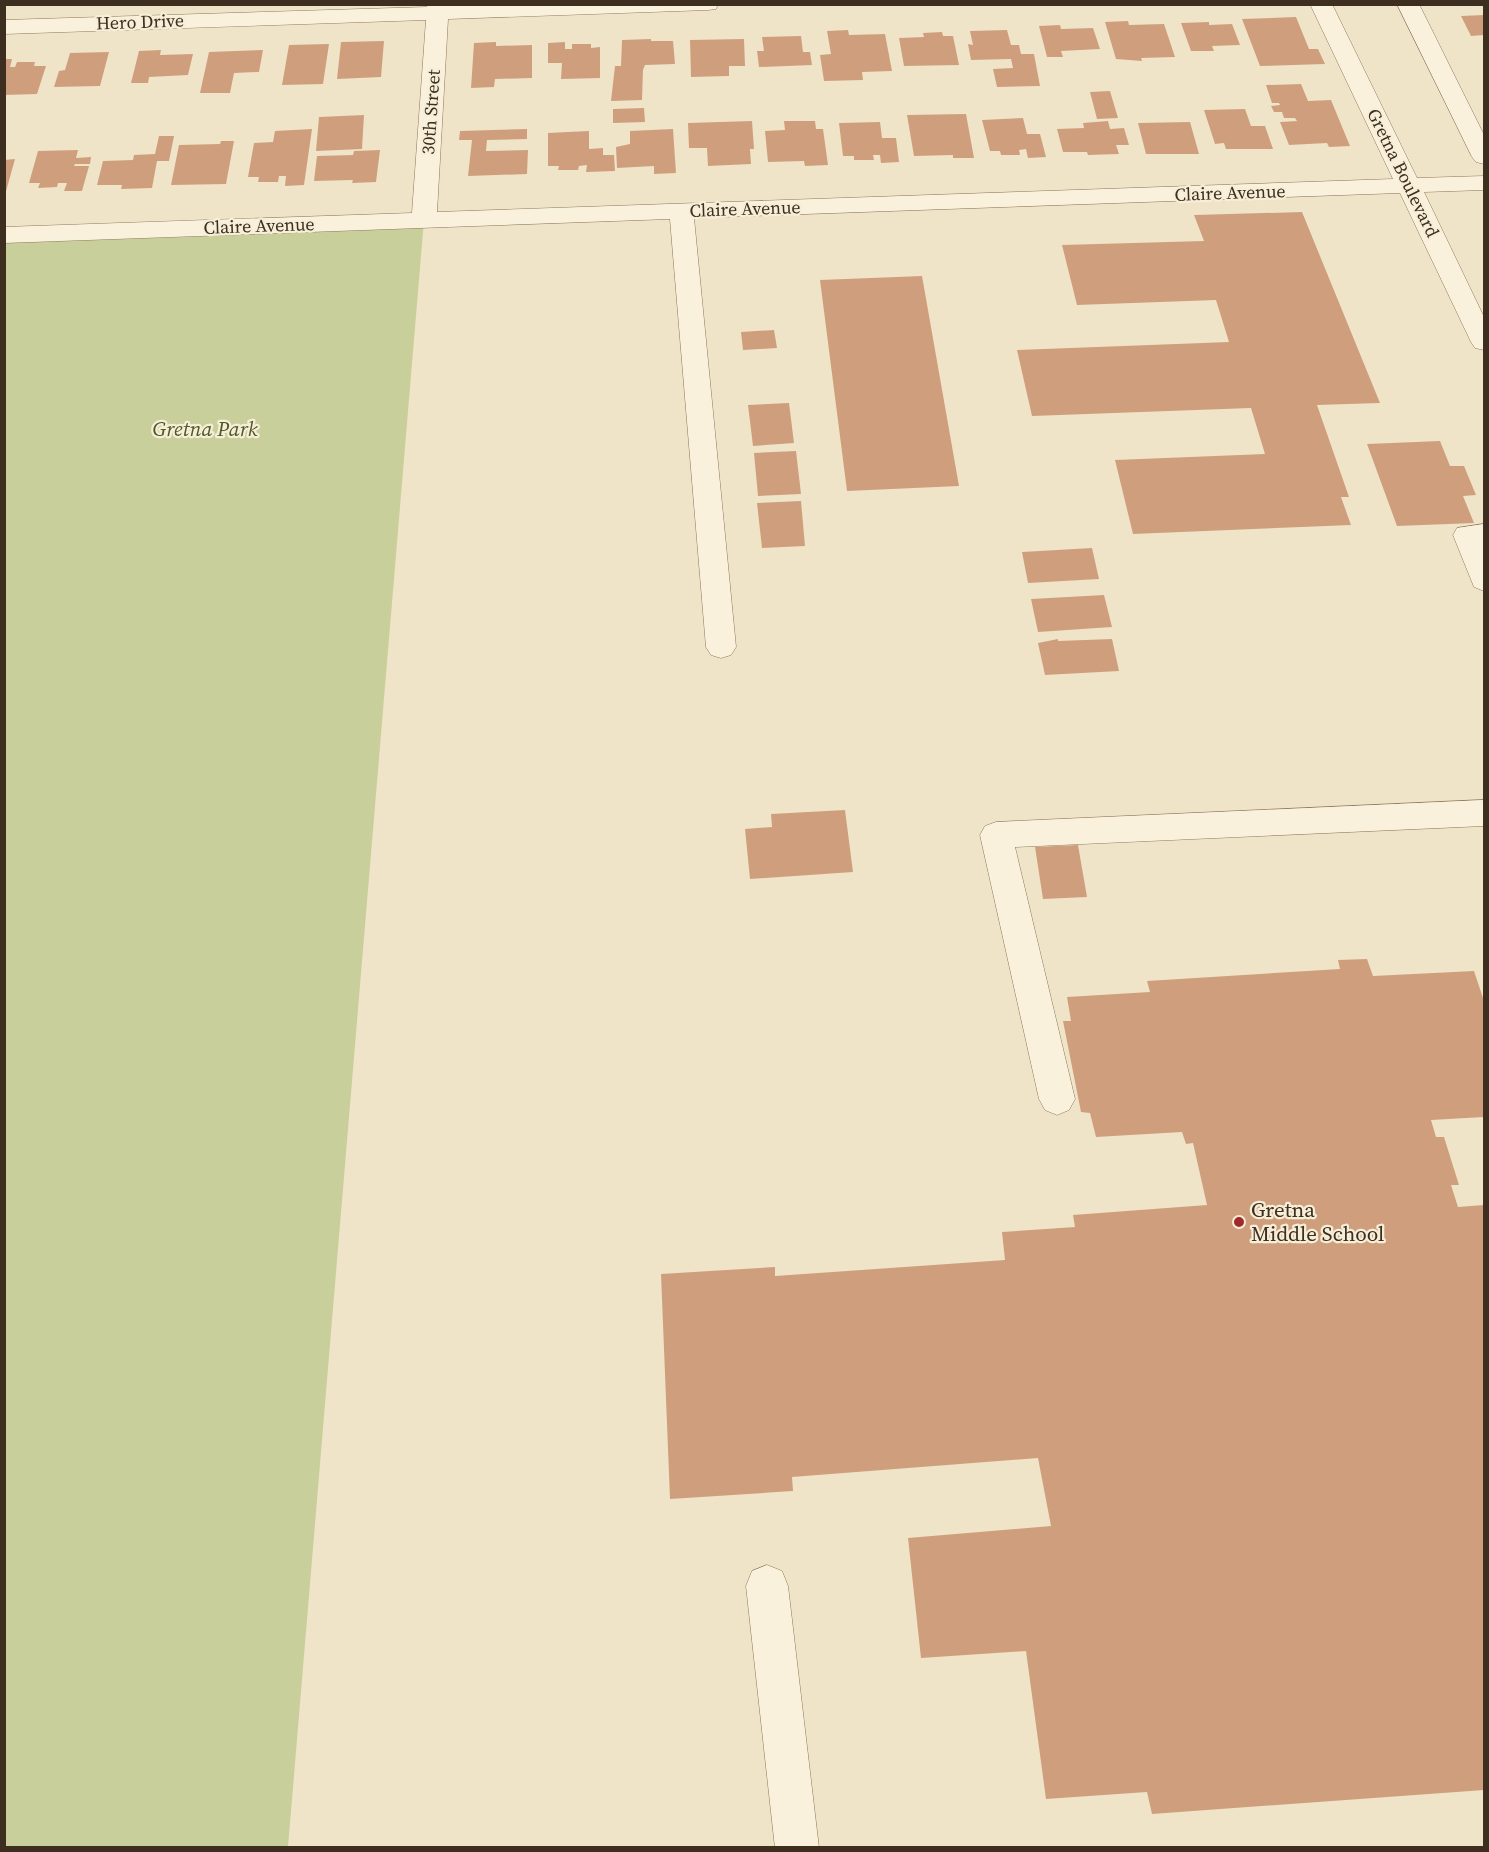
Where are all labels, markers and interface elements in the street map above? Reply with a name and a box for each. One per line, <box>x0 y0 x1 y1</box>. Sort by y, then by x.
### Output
street label: Hero Drive <box>96 7 184 36</box>
street label: 30th Street <box>415 68 446 155</box>
street label: Gretna Boulevard <box>1361 104 1445 241</box>
street label: Claire Avenue <box>1174 178 1286 207</box>
street label: Claire Avenue <box>689 194 801 223</box>
street label: Claire Avenue <box>203 211 315 240</box>
park label: Gretna Park <box>152 414 258 443</box>
place label: Gretna Middle School <box>1251 1195 1384 1248</box>
marker: Gretna Middle School <box>1232 1215 1246 1229</box>

